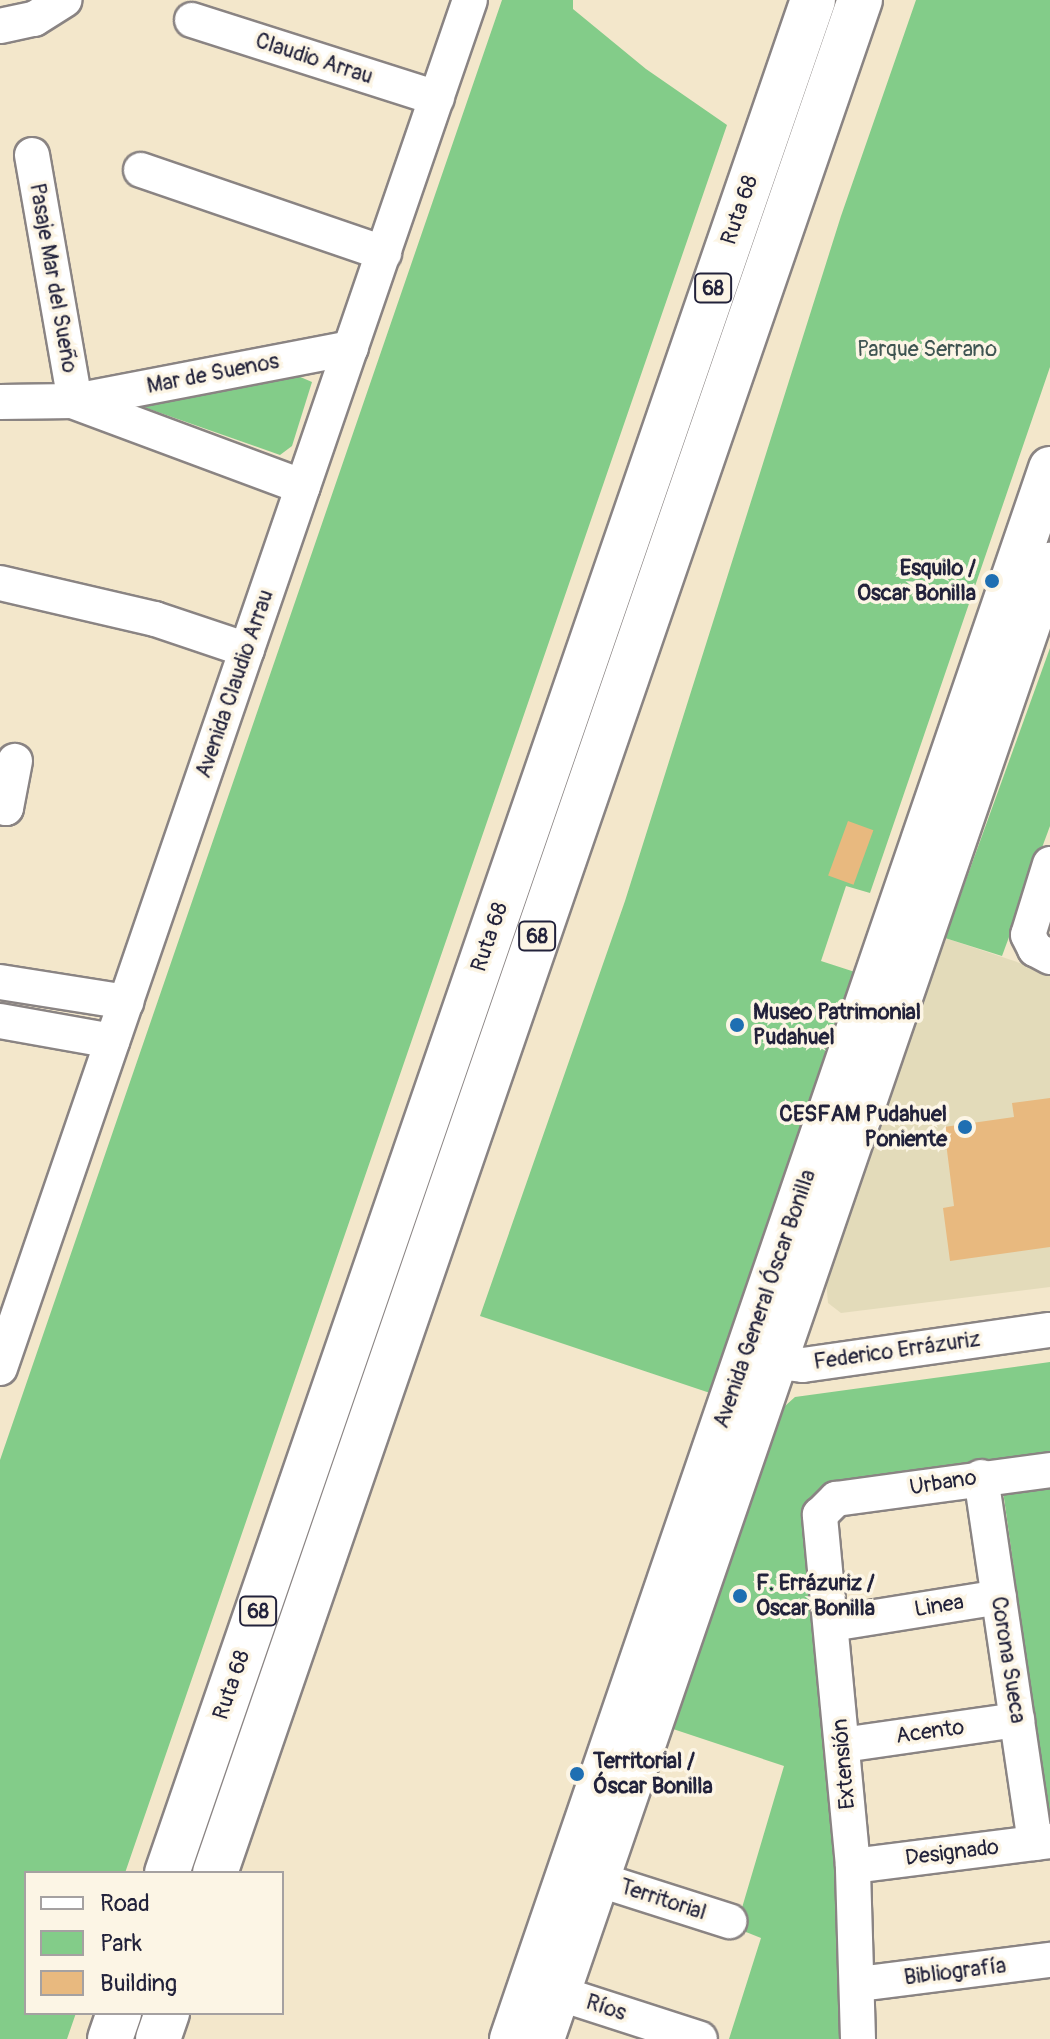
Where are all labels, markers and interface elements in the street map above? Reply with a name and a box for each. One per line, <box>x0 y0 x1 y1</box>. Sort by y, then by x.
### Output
street label: Claudio Arrau <box>252 28 376 90</box>
street label: Ruta 68 <box>716 172 764 248</box>
street label: Pasaje Mar del Sueño <box>23 181 83 375</box>
road number: 68 <box>693 272 733 304</box>
park label: Parque Serrano <box>857 337 997 363</box>
street label: Mar de Suenos <box>145 348 281 400</box>
place label: Esquilo / Oscar Bonilla <box>857 555 976 606</box>
marker: Esquilo / Oscar Bonilla <box>983 572 1001 590</box>
street label: Avenida Claudio Arrau <box>190 586 280 782</box>
street label: Ruta 68 <box>466 899 514 975</box>
road number: 68 <box>517 920 557 952</box>
place label: Museo Patrimonial Pudahuel <box>753 999 921 1050</box>
marker: Museo Patrimonial Pudahuel <box>728 1016 746 1034</box>
place label: CESFAM Pudahuel Poniente <box>779 1101 947 1152</box>
marker: CESFAM Pudahuel Poniente <box>954 1116 976 1138</box>
street label: Avenida General Óscar Bonilla <box>708 1166 822 1432</box>
street label: Federico Errázuriz <box>812 1326 982 1376</box>
street label: Urbano <box>908 1465 978 1501</box>
place label: F. Errázuriz / Oscar Bonilla <box>756 1570 875 1622</box>
marker: F. Errázuriz / Oscar Bonilla <box>731 1587 749 1605</box>
street label: Linea <box>912 1589 966 1623</box>
road number: 68 <box>238 1595 278 1627</box>
street label: Corona Sueca <box>985 1595 1031 1725</box>
street label: Ruta 68 <box>208 1647 256 1723</box>
street label: Acento <box>894 1714 966 1750</box>
street label: Extensión <box>827 1718 861 1810</box>
place label: Territorial / Óscar Bonilla <box>593 1748 713 1800</box>
marker: Territorial / Óscar Bonilla <box>568 1765 586 1783</box>
street label: Designado <box>904 1834 1000 1872</box>
legend <box>24 1871 284 2015</box>
street label: Territorial <box>616 1874 710 1926</box>
text: Road <box>100 1889 150 1918</box>
text: Park <box>100 1929 142 1958</box>
street label: Bibliografía <box>902 1953 1008 1991</box>
text: Building <box>100 1969 177 1998</box>
street label: Ríos <box>583 1989 629 2027</box>

